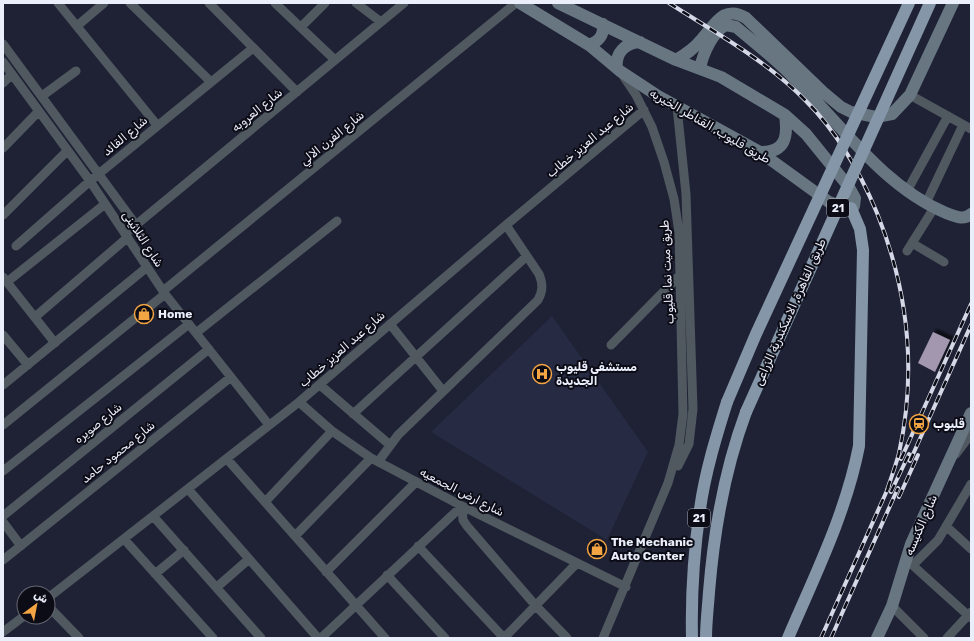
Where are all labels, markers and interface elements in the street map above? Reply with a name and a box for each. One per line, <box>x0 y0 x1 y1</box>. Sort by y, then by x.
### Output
street label: شارع العروبه <box>229 85 286 136</box>
street label: طريق قليوب, القناطر الخيريه <box>647 86 773 167</box>
street label: شارع عبد العزيز خطاب <box>544 100 638 182</box>
street label: شارع الفرن الالي <box>297 108 368 170</box>
street label: شارع القائد <box>100 113 152 160</box>
road number: 21 <box>827 199 849 217</box>
street label: شارع الثلاثينى <box>118 208 166 271</box>
street label: طريق ميت نما, قليوب <box>657 219 678 324</box>
street label: طريق القاهرة, الاسكندرية الزراعى <box>751 236 830 388</box>
shop icon: Home <box>133 303 155 325</box>
place label: Home <box>158 307 192 321</box>
street label: شارع عبد العزيز خطاب <box>296 308 389 392</box>
place label: مستشفى قليوب الجديدة <box>556 360 637 388</box>
hospital icon: مستشفى قليوب الجديدة <box>531 363 553 385</box>
street label: شارع صويره <box>71 400 126 448</box>
station icon: قليوب <box>908 413 930 435</box>
place label: قليوب <box>933 417 965 431</box>
street label: شارع محمود حامد <box>78 418 159 488</box>
street label: شارع ارض الجمعيه <box>417 465 506 521</box>
street label: شارع الكنيسه <box>902 492 942 558</box>
road number: 21 <box>688 509 710 527</box>
place label: The Mechanic Auto Center <box>611 535 693 563</box>
shop icon: The Mechanic Auto Center <box>586 538 608 560</box>
north arrow <box>16 585 56 625</box>
text: ش <box>32 588 50 606</box>

